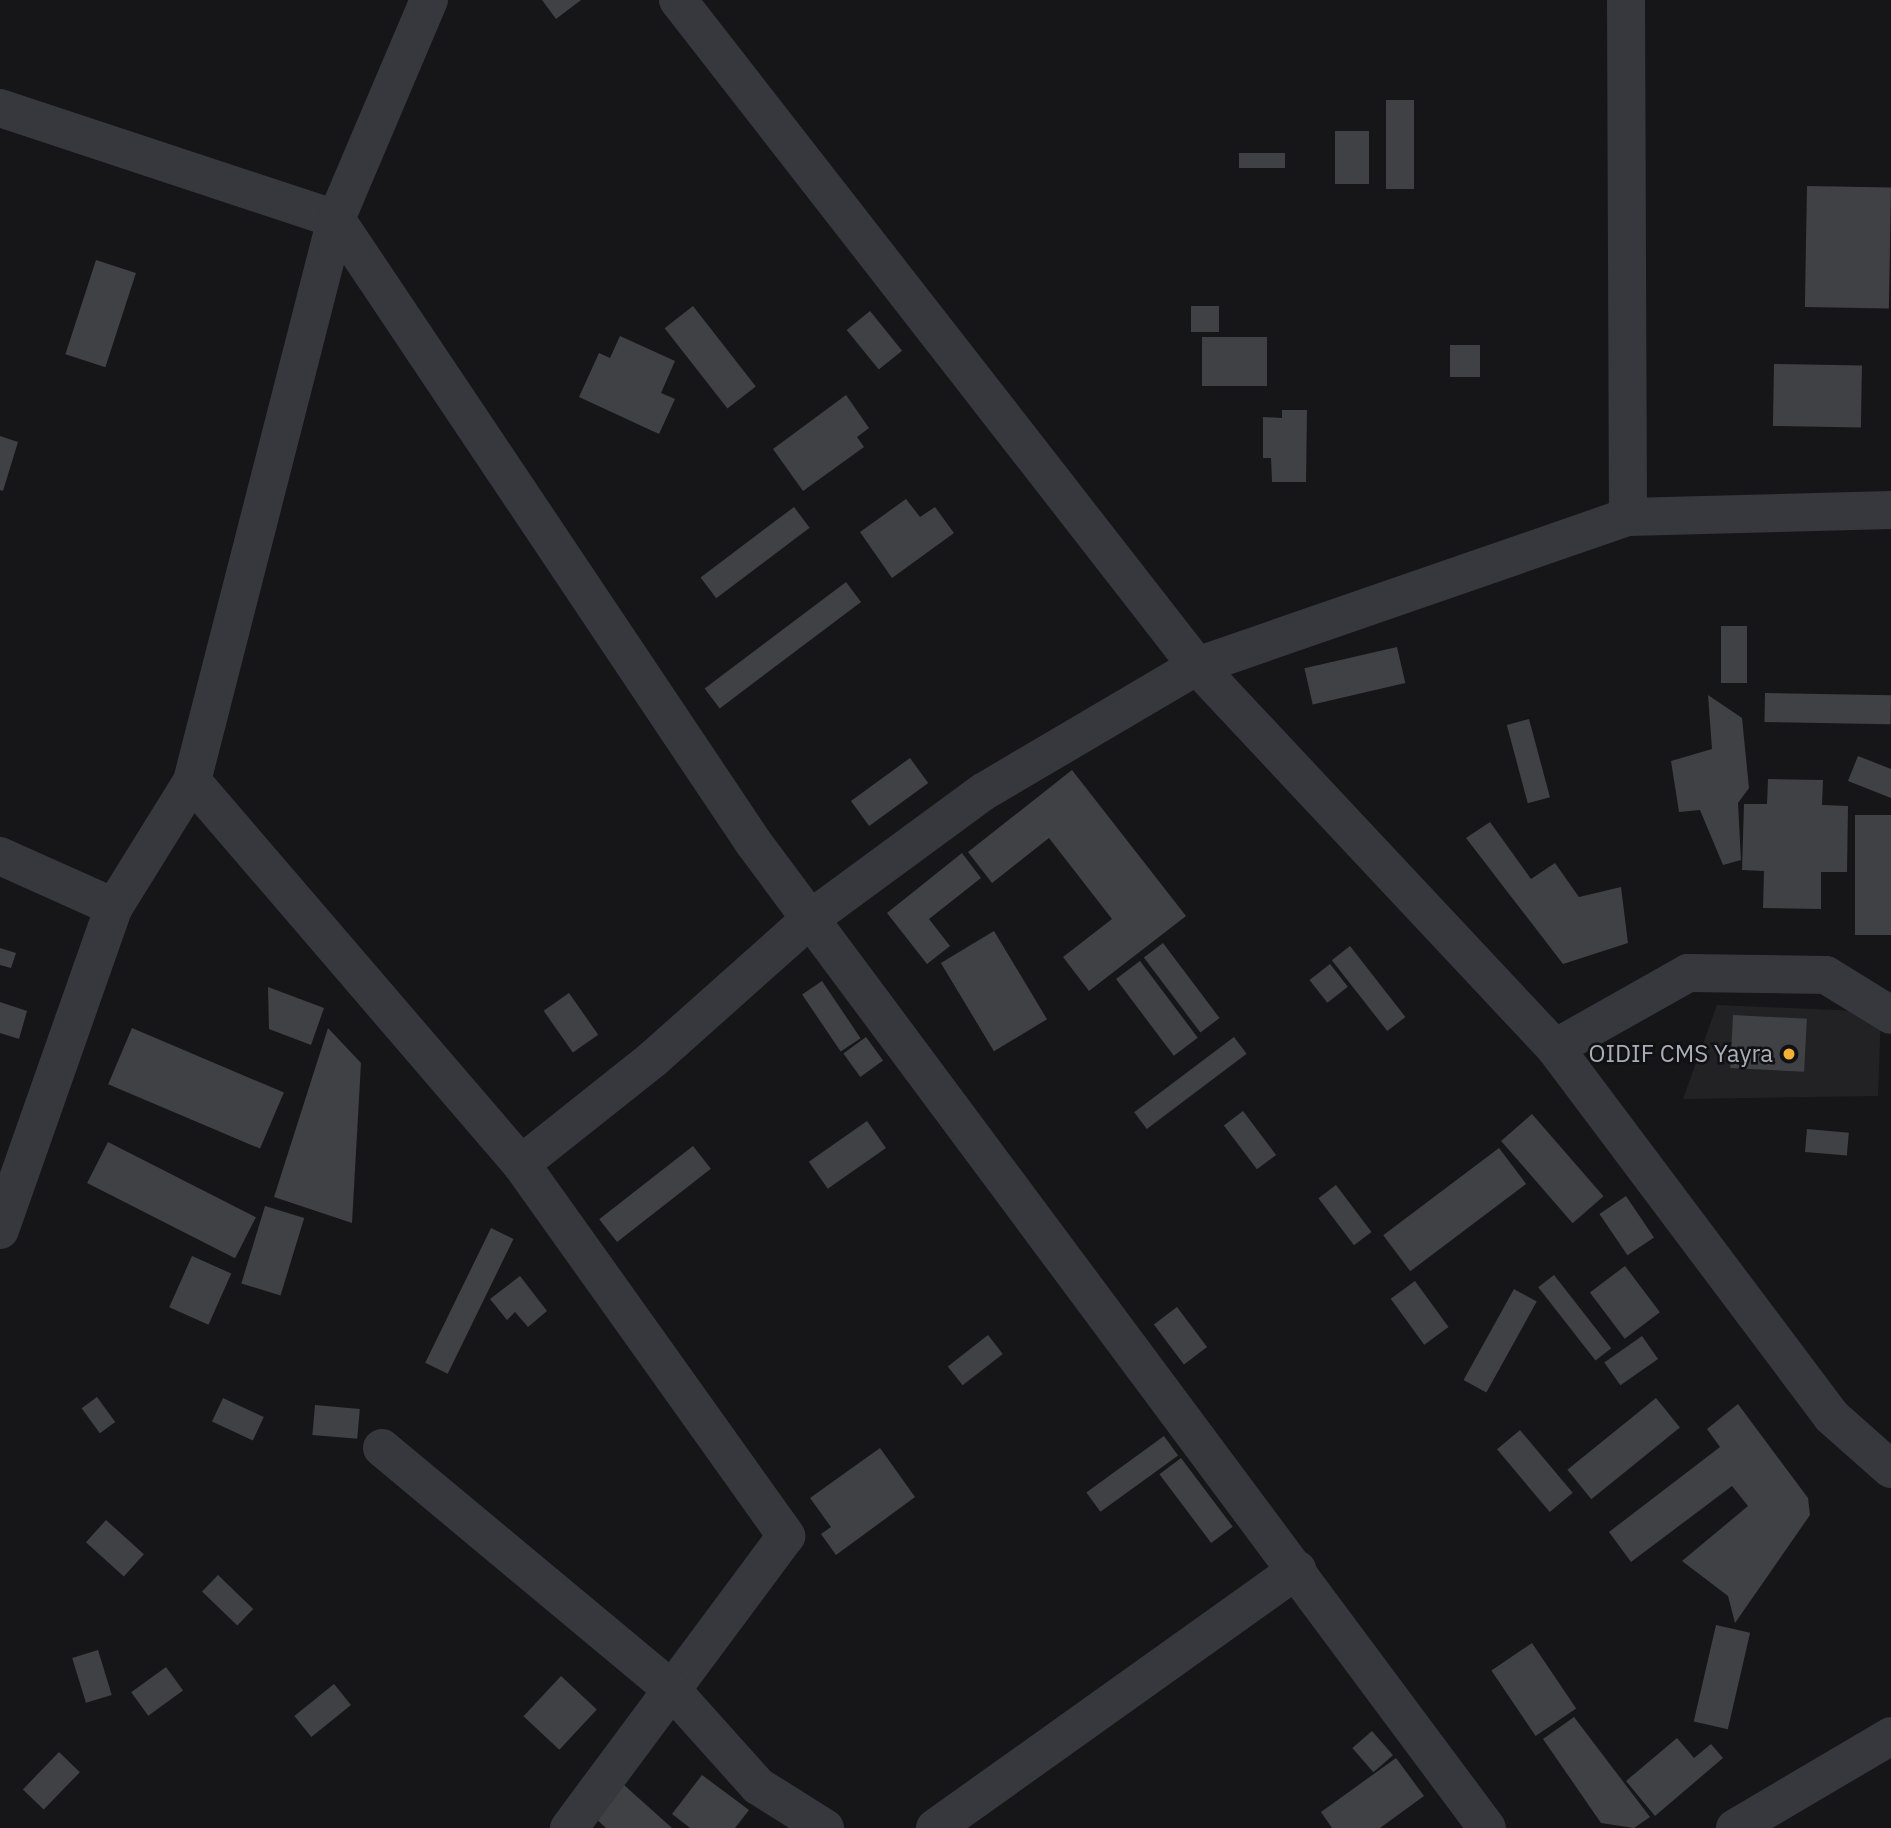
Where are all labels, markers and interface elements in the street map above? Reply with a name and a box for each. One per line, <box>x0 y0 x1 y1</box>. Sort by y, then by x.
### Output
place label: OIDIF CMS Yayra <box>1588 1040 1773 1068</box>
marker: OIDIF CMS Yayra <box>1779 1044 1799 1064</box>

